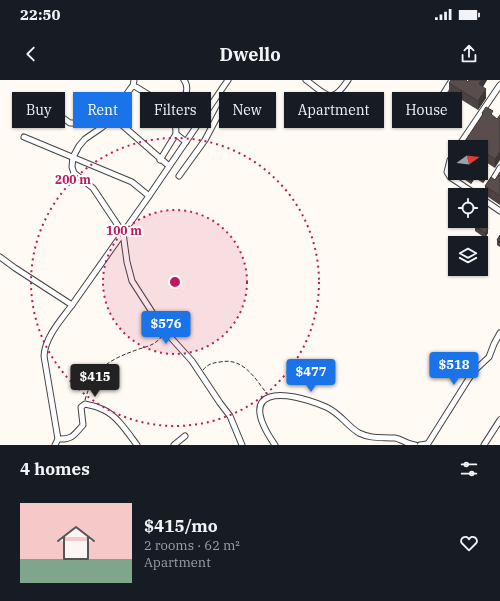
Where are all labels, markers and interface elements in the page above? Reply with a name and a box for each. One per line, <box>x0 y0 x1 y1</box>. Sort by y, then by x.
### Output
text: 22:50 <box>20 5 61 24</box>
icon: back <box>20 43 42 65</box>
text: Dwello <box>219 43 281 66</box>
icon: share <box>458 43 480 65</box>
chip: Buy <box>12 92 65 128</box>
chip: Rent <box>73 92 132 128</box>
chip: Filters <box>140 92 211 128</box>
chip: New <box>219 92 276 128</box>
chip: Apartment <box>284 92 384 128</box>
chip: House <box>392 92 462 128</box>
north arrow <box>448 140 488 180</box>
map controls <box>448 140 488 276</box>
text: 200 m <box>55 172 91 187</box>
button: locate <box>448 188 488 228</box>
text: 100 m <box>106 223 142 238</box>
button: layers <box>448 236 488 276</box>
centre of rings <box>168 275 182 289</box>
pin: $576 <box>142 311 190 345</box>
text: $576 <box>150 315 182 332</box>
pin: $518 <box>430 352 478 386</box>
text: $518 <box>438 356 470 373</box>
pin: $477 <box>287 359 335 393</box>
text: $477 <box>295 363 327 380</box>
pin: $415 <box>71 364 119 398</box>
text: $415 <box>79 368 111 385</box>
text: 4 homes <box>20 458 90 480</box>
icon: filters <box>458 458 480 480</box>
text: $415/mo <box>144 515 218 537</box>
icon: home <box>52 519 100 567</box>
icon: heart <box>458 532 480 554</box>
text: 2 rooms · 62 m² <box>144 537 240 554</box>
text: Apartment <box>144 554 211 571</box>

